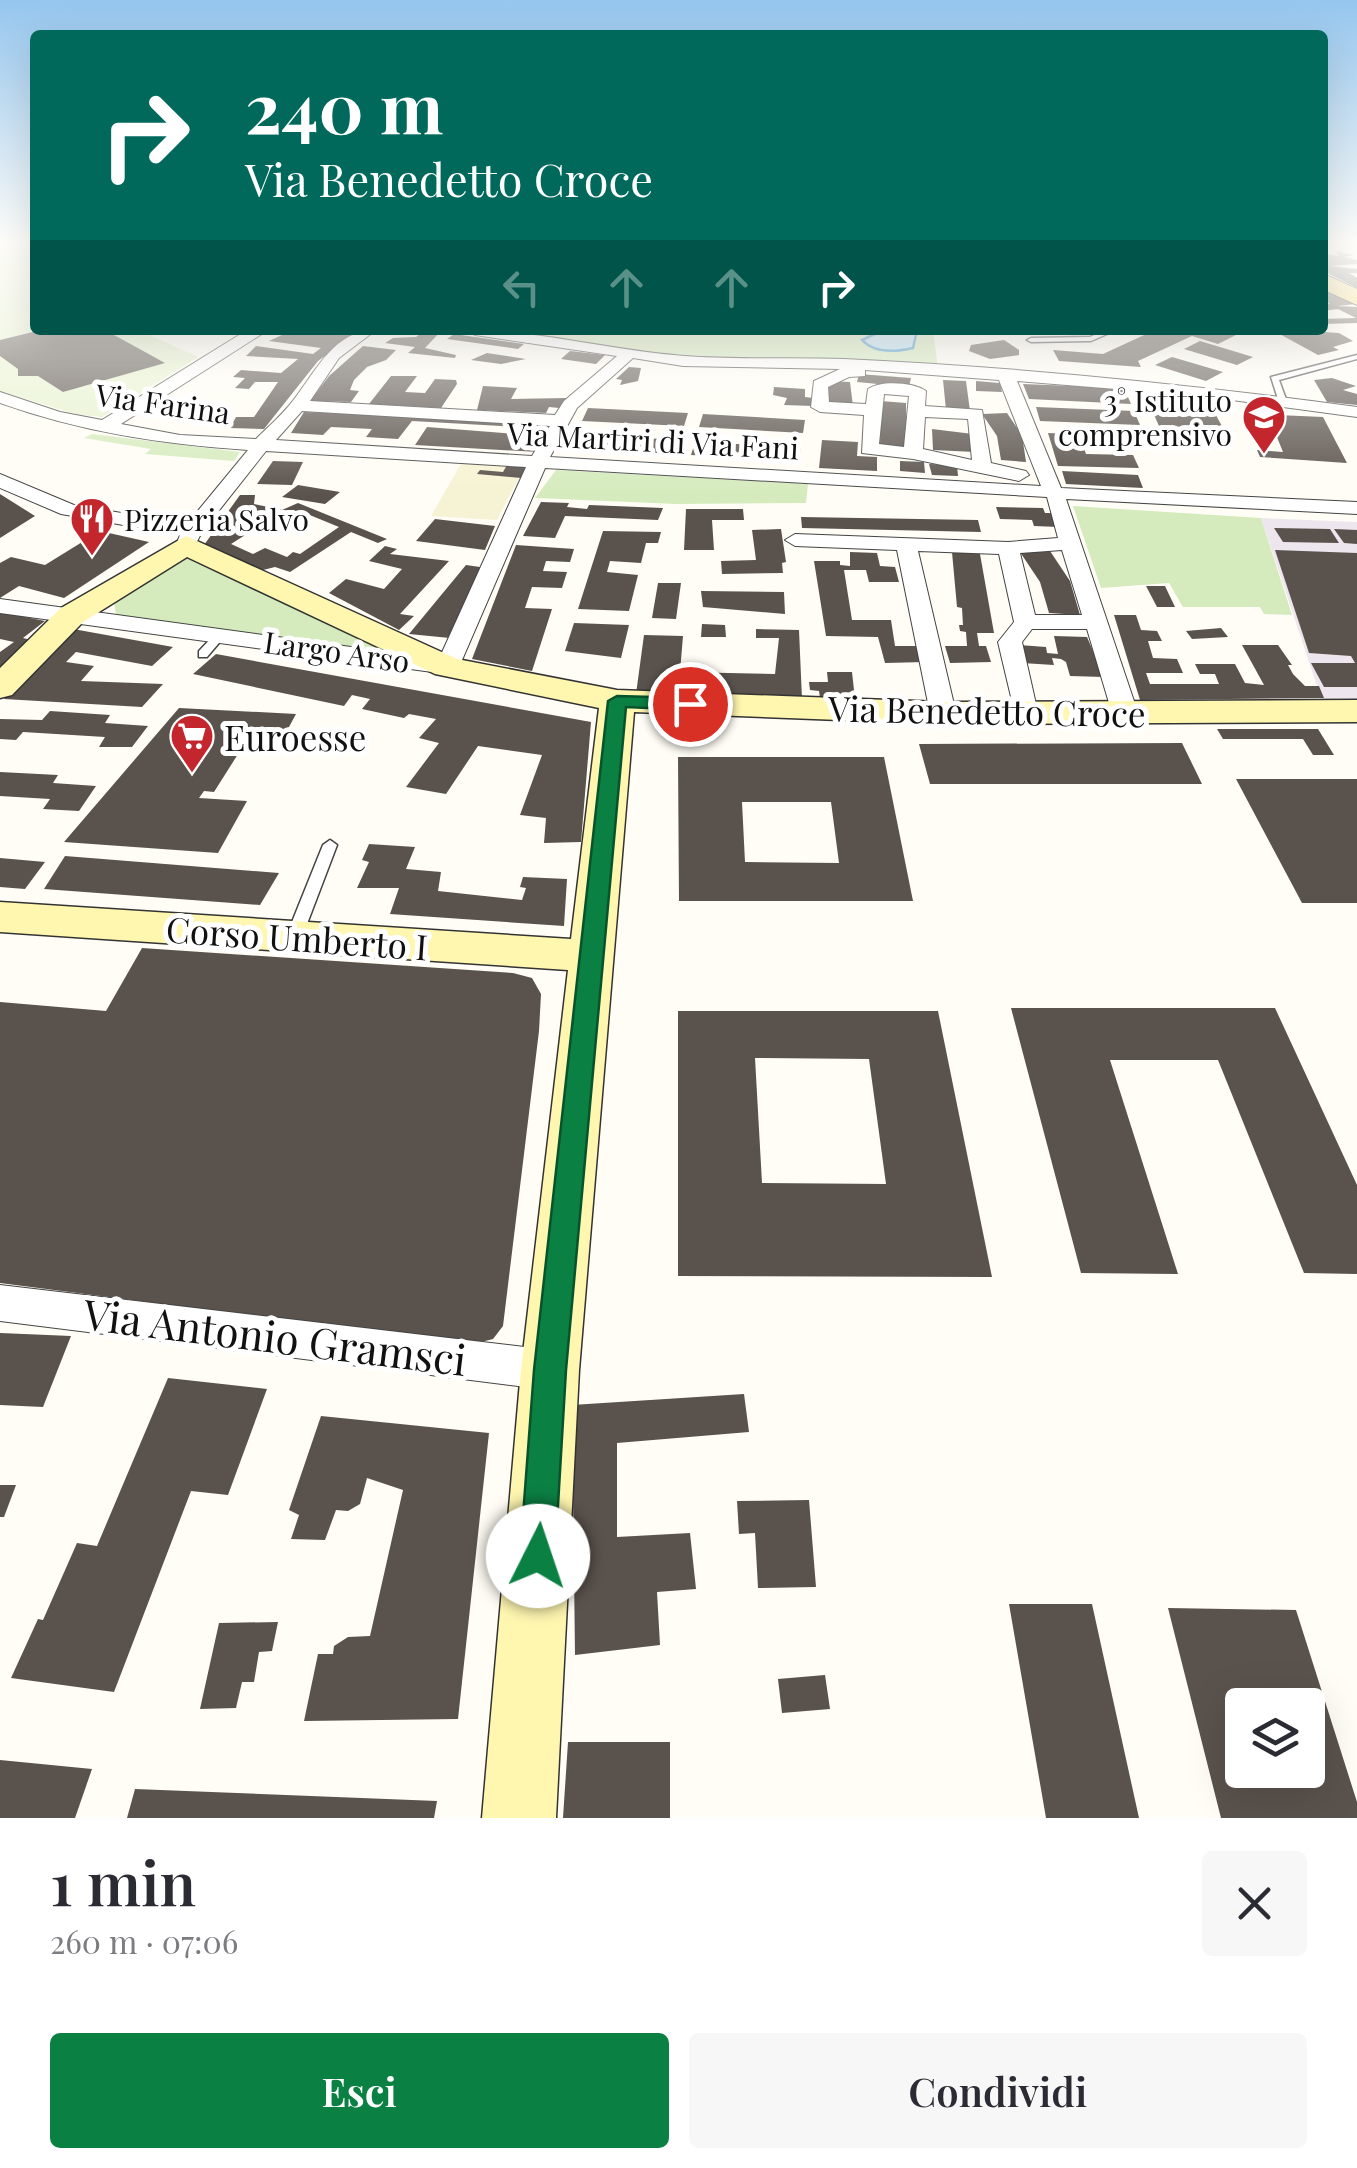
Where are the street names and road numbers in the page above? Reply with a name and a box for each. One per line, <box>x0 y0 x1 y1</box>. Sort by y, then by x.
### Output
street label: Via Farina <box>92 374 233 432</box>
street label: Via Martiri di Via Fani <box>505 412 800 468</box>
street label: Largo Arso <box>262 621 412 681</box>
street label: Via Benedetto Croce <box>827 684 1146 736</box>
street label: Corso Umberto I <box>165 904 429 970</box>
street label: Via Antonio Gramsci <box>79 1285 470 1387</box>

